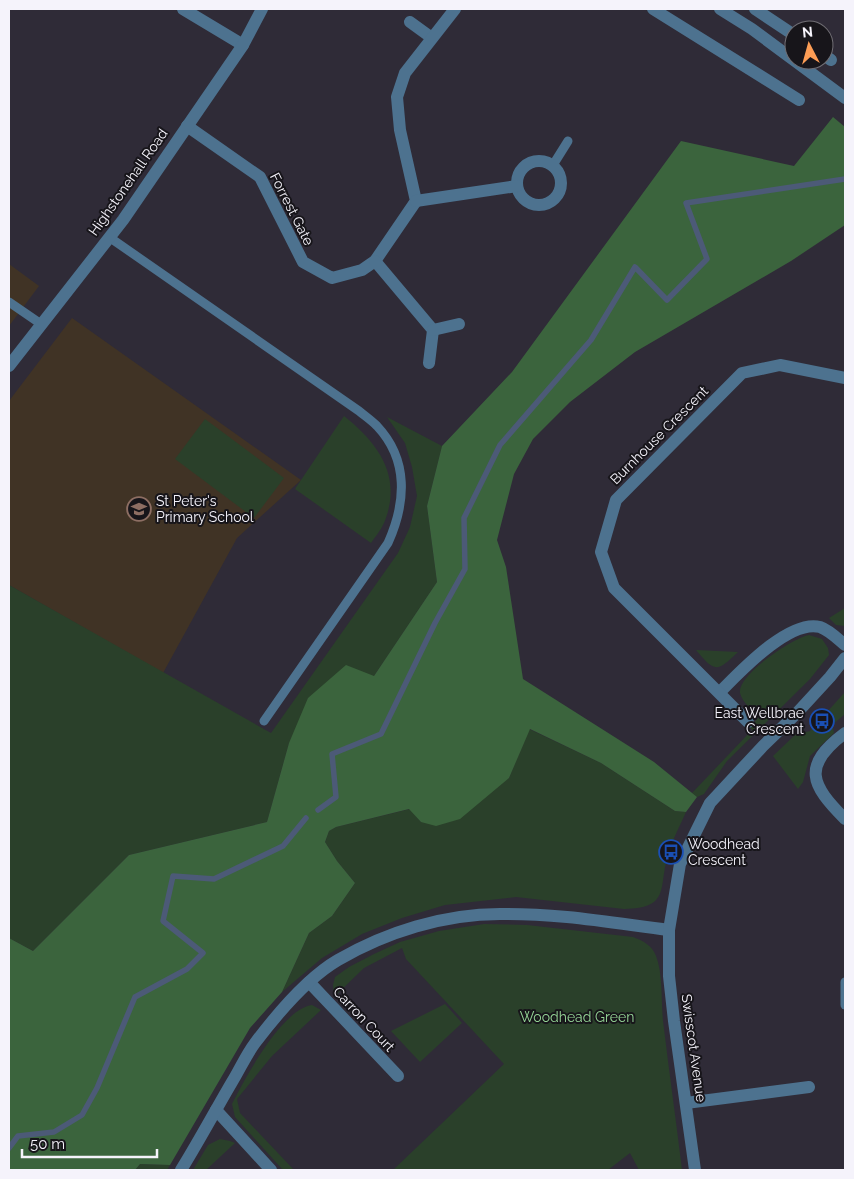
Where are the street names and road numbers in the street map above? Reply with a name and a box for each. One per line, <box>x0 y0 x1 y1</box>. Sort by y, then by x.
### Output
street label: Highstonehall Road <box>85 126 171 238</box>
street label: Forrest Gate <box>267 170 317 248</box>
street label: Burnhouse Crescent <box>607 382 712 487</box>
street label: Carron Court <box>330 983 398 1055</box>
street label: Swisscot Avenue <box>678 993 710 1103</box>

